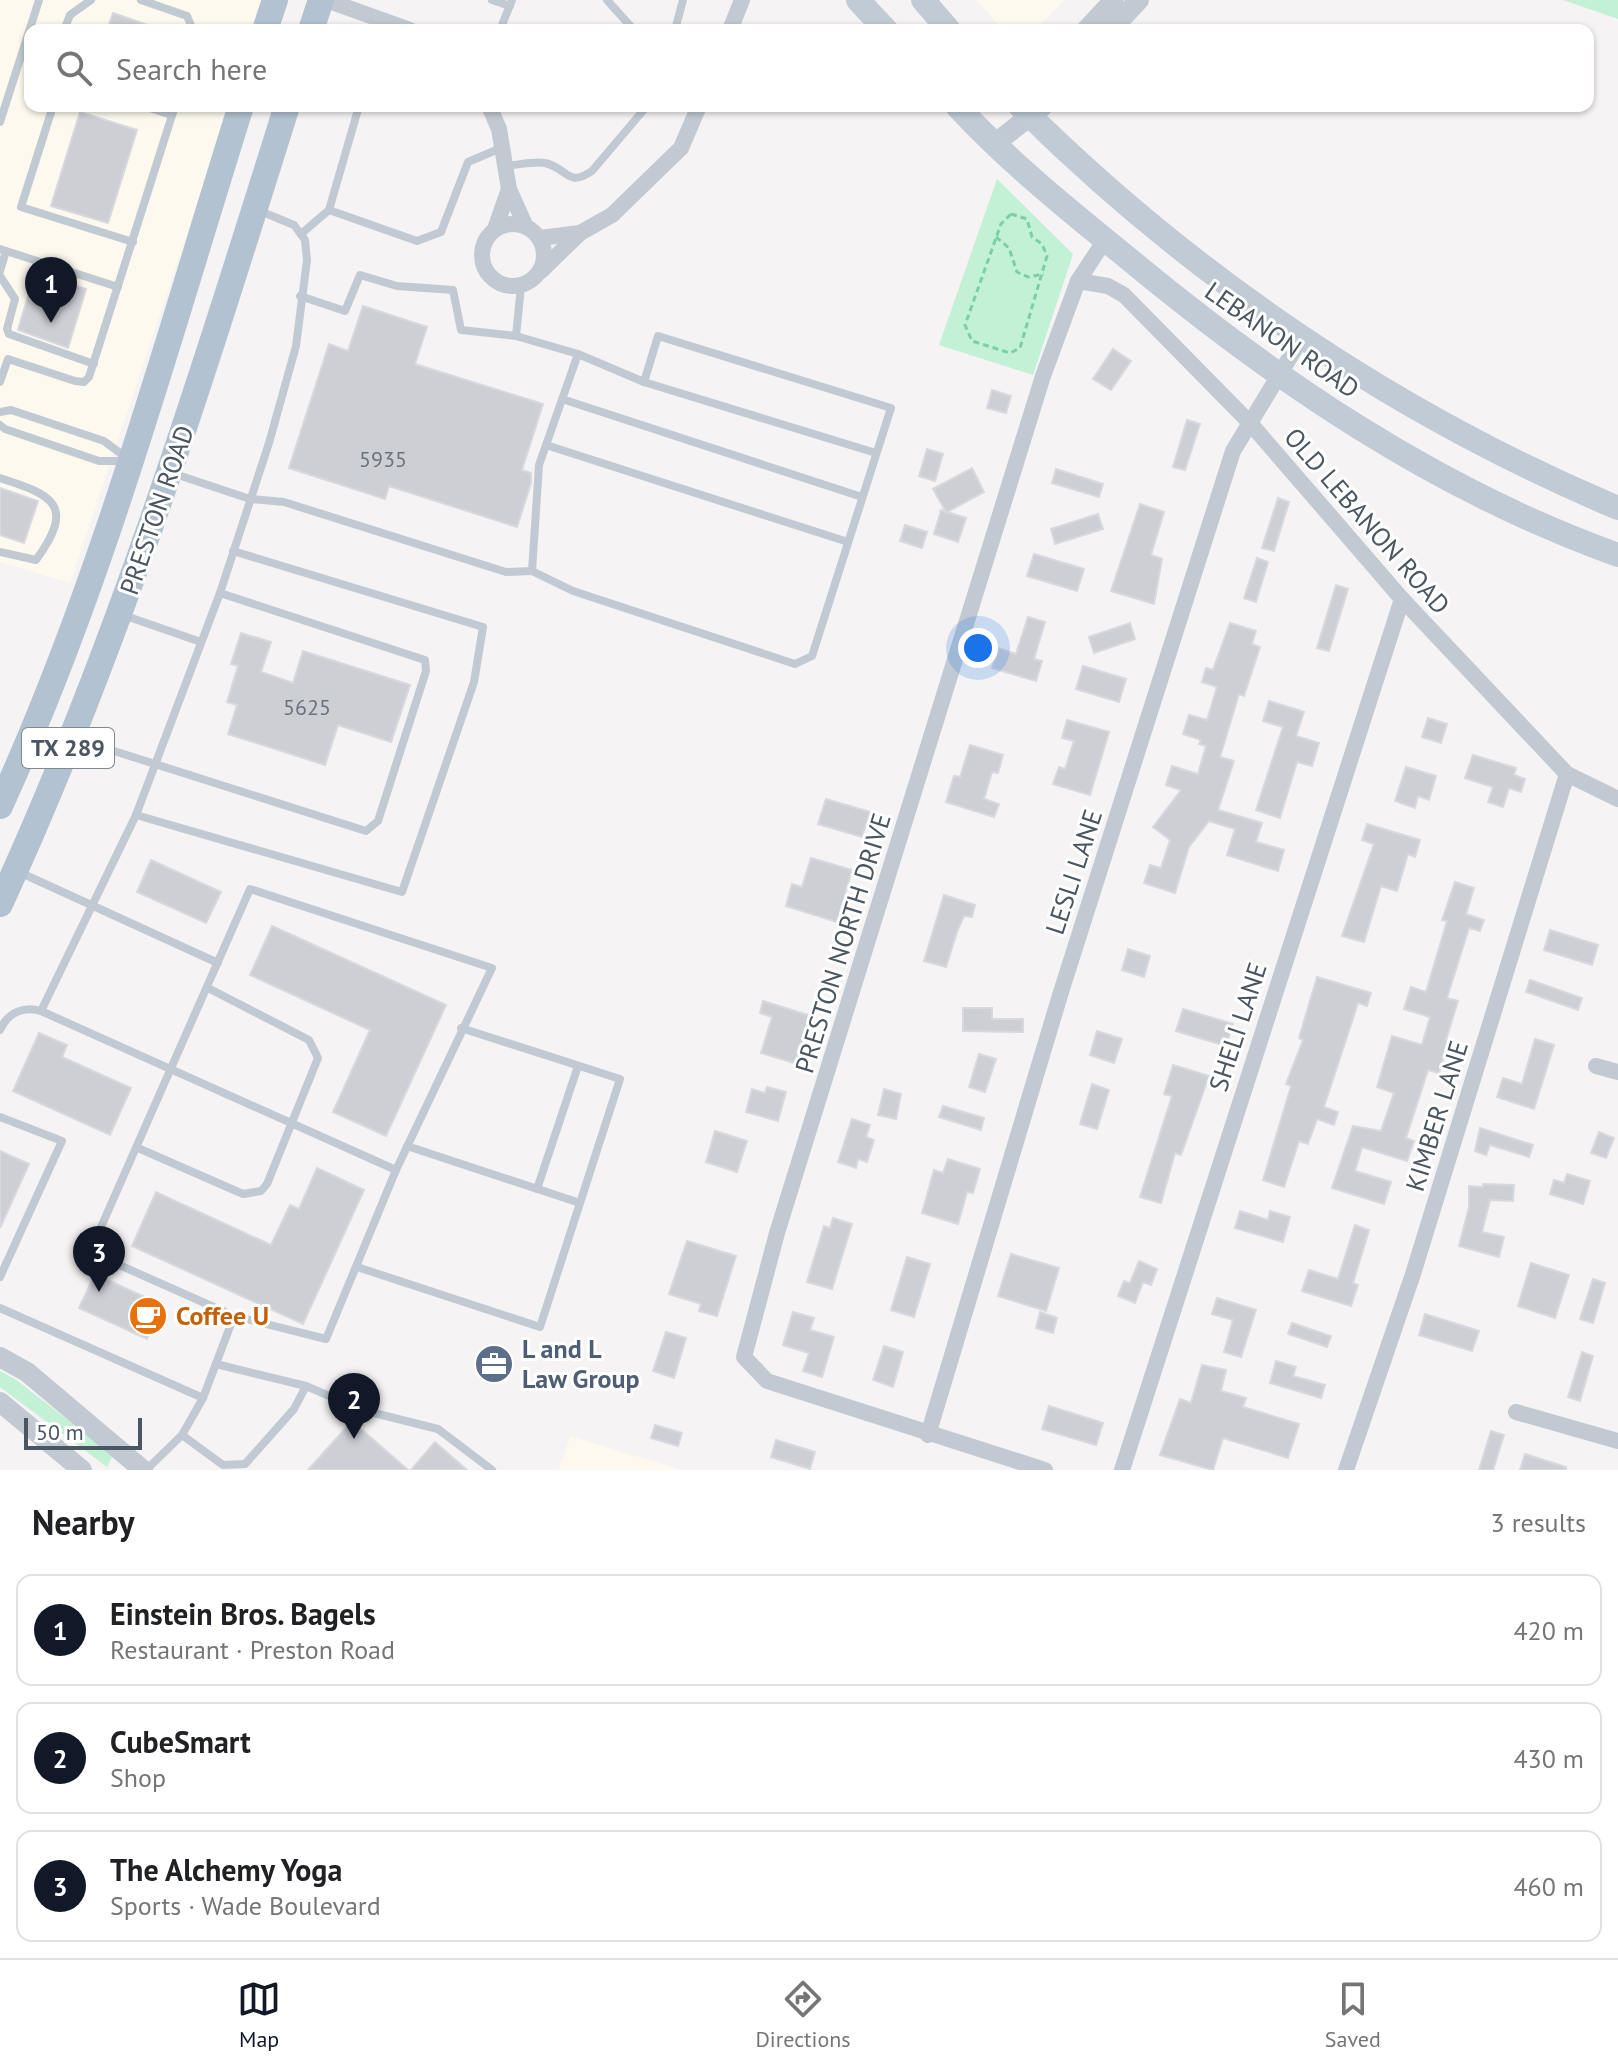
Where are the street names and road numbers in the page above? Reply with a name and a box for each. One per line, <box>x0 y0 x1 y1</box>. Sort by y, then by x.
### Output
street label: LEBANON ROAD <box>1199 274 1366 405</box>
street label: PRESTON ROAD <box>112 421 201 599</box>
street label: OLD LEBANON ROAD <box>1277 421 1457 621</box>
road number: TX 289 <box>22 728 114 768</box>
street label: LESLI LANE <box>1038 805 1109 938</box>
street label: PRESTON NORTH DRIVE <box>787 809 898 1077</box>
street label: SHELI LANE <box>1201 958 1274 1095</box>
street label: KIMBER LANE <box>1398 1037 1475 1195</box>

